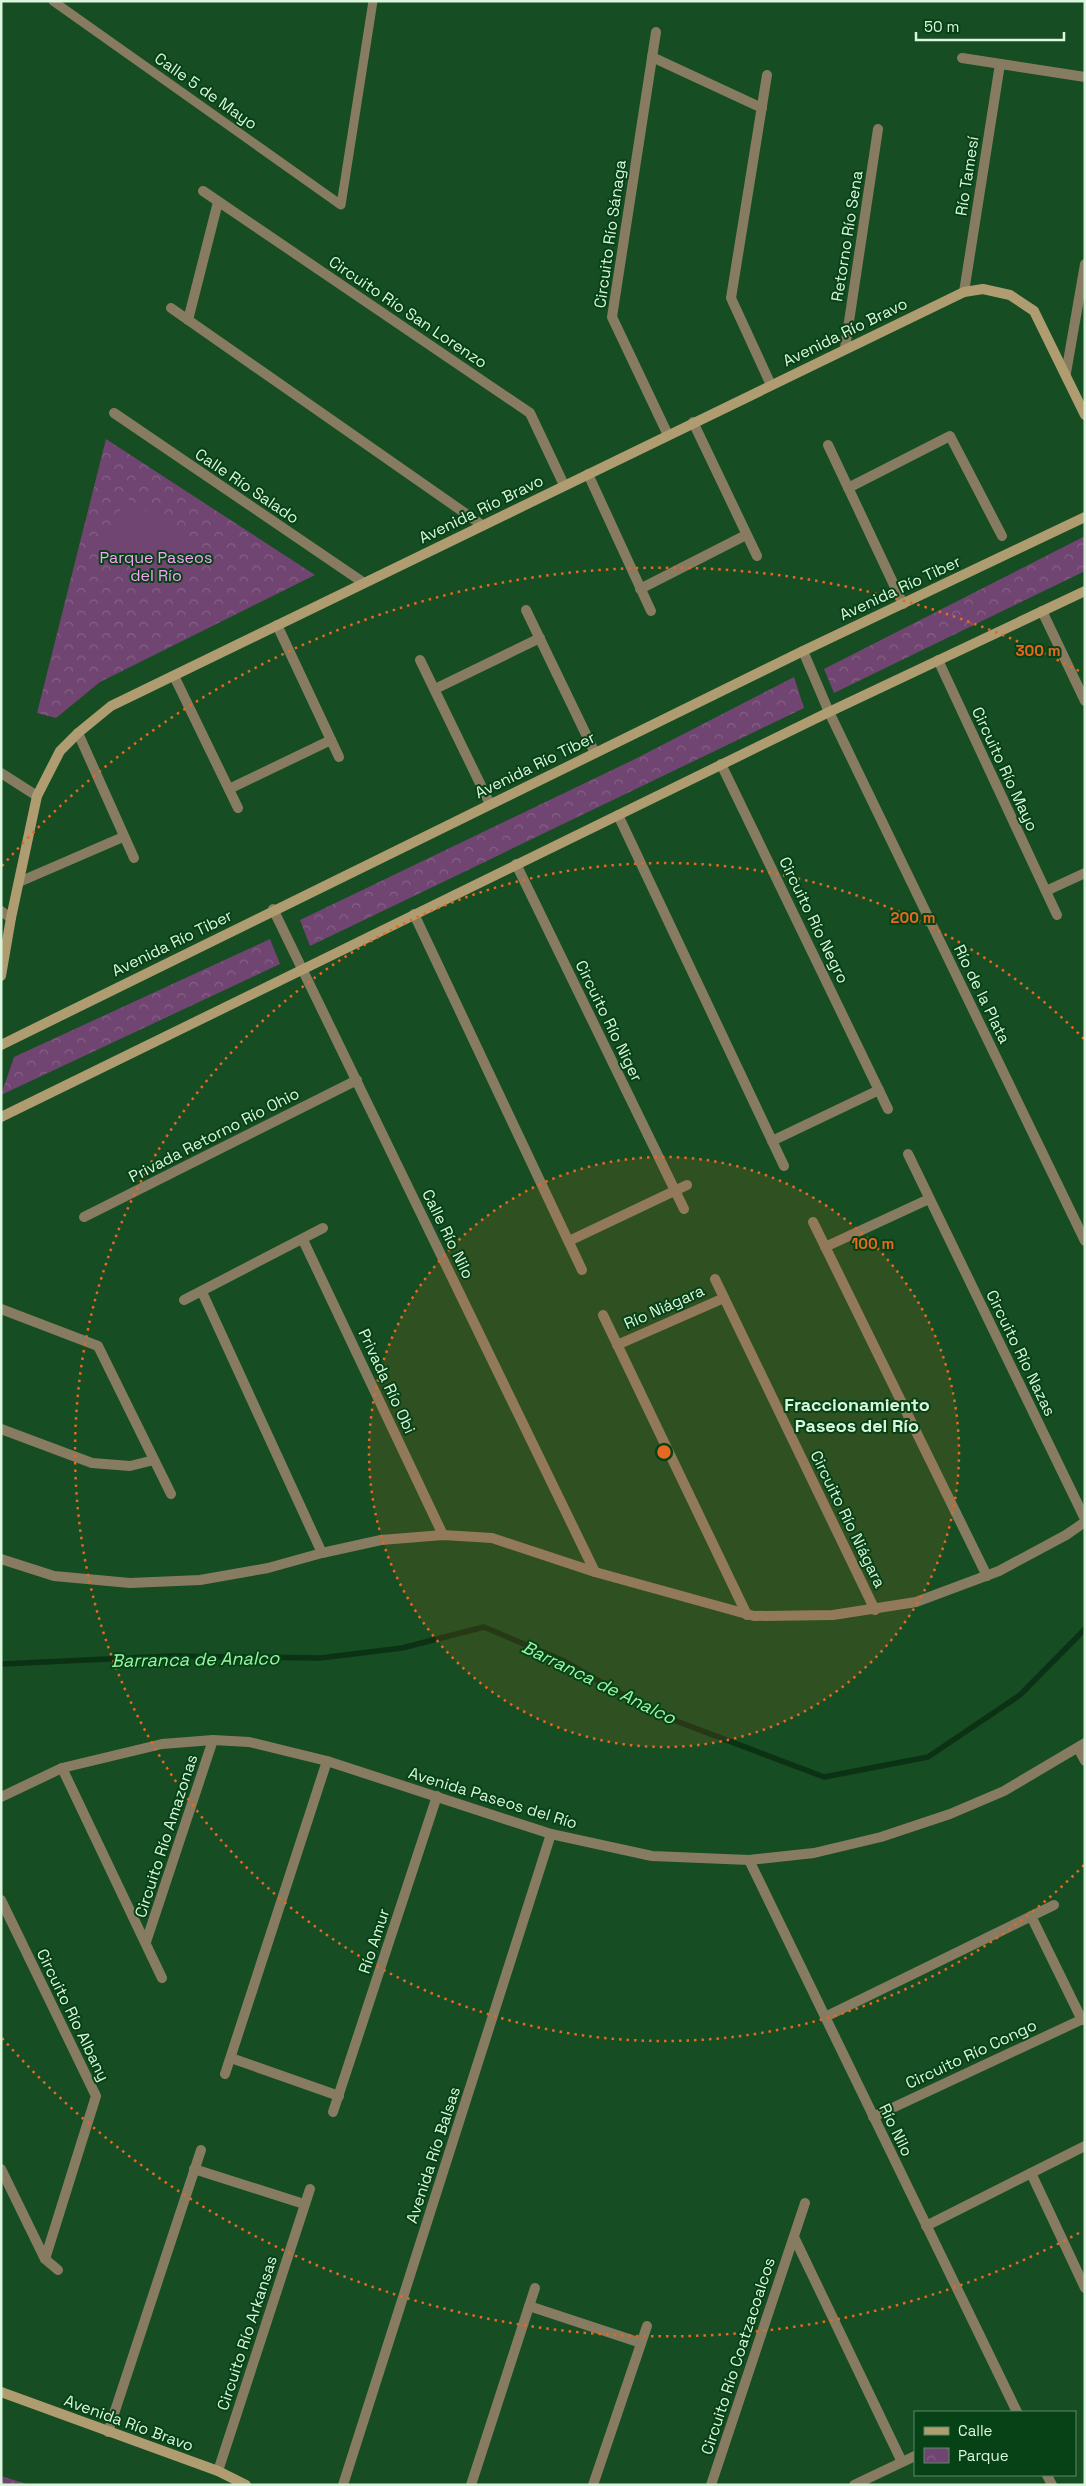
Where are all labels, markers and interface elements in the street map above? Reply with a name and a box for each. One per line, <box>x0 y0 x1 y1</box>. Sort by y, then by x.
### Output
scale bar <box>916 10 1064 42</box>
text: 50 m <box>924 17 959 36</box>
street label: Calle 5 de Mayo <box>150 48 262 134</box>
street label: Río Tamesí <box>950 135 984 217</box>
street label: Circuito Río Sánaga <box>589 158 631 310</box>
street label: Retorno Río Sena <box>826 169 868 303</box>
street label: Circuito Río San Lorenzo <box>325 251 491 373</box>
street label: Avenida Río Bravo <box>779 293 911 371</box>
street label: Calle Río Salado <box>191 443 303 529</box>
street label: Avenida Río Bravo <box>415 470 547 548</box>
park label: Parque Paseos del Río <box>100 547 212 586</box>
street label: Avenida Río Tiber <box>836 551 964 625</box>
text: 300 m <box>1015 641 1061 660</box>
street label: Circuito Río Mayo <box>967 703 1043 835</box>
street label: Avenida Río Tiber <box>471 727 599 803</box>
street label: Circuito Río Negro <box>774 853 854 987</box>
street label: Avenida Río Tiber <box>108 905 236 981</box>
text: 200 m <box>891 908 935 927</box>
street label: Río de la Plata <box>949 941 1015 1047</box>
street label: Circuito Río Niger <box>570 957 648 1085</box>
street label: Privada Retorno Río Ohio <box>125 1083 303 1187</box>
street label: Calle Río Nilo <box>417 1186 479 1282</box>
text: 100 m <box>852 1234 894 1253</box>
street label: Río Niágara <box>620 1280 708 1334</box>
street label: Circuito Río Nazas <box>981 1286 1061 1420</box>
street label: Privada Río Obi <box>354 1325 420 1437</box>
district label: Fraccionamiento Paseos del Río <box>784 1393 930 1437</box>
centre of rings <box>655 1443 673 1461</box>
street label: Circuito Río Niágara <box>806 1447 890 1591</box>
water label: Barranca de Analco <box>518 1635 680 1730</box>
water label: Barranca de Analco <box>111 1646 280 1672</box>
street label: Circuito Río Amazonas <box>130 1752 202 1920</box>
street label: Avenida Paseos del Río <box>406 1762 580 1834</box>
street label: Río Amur <box>354 1906 394 1976</box>
street label: Circuito Río Albany <box>32 1945 114 2085</box>
street label: Circuito Río Congo <box>902 2014 1040 2094</box>
street label: Avenida Río Balsas <box>401 2084 465 2226</box>
street label: Río Nilo <box>874 2100 918 2160</box>
street label: Circuito Río Arkansas <box>212 2253 282 2413</box>
street label: Circuito Río Coatzacoalcos <box>696 2255 780 2457</box>
street label: Avenida Río Bravo <box>61 2390 197 2456</box>
legend <box>914 2411 1076 2476</box>
text: Calle <box>958 2421 993 2440</box>
text: Parque <box>958 2446 1009 2465</box>

